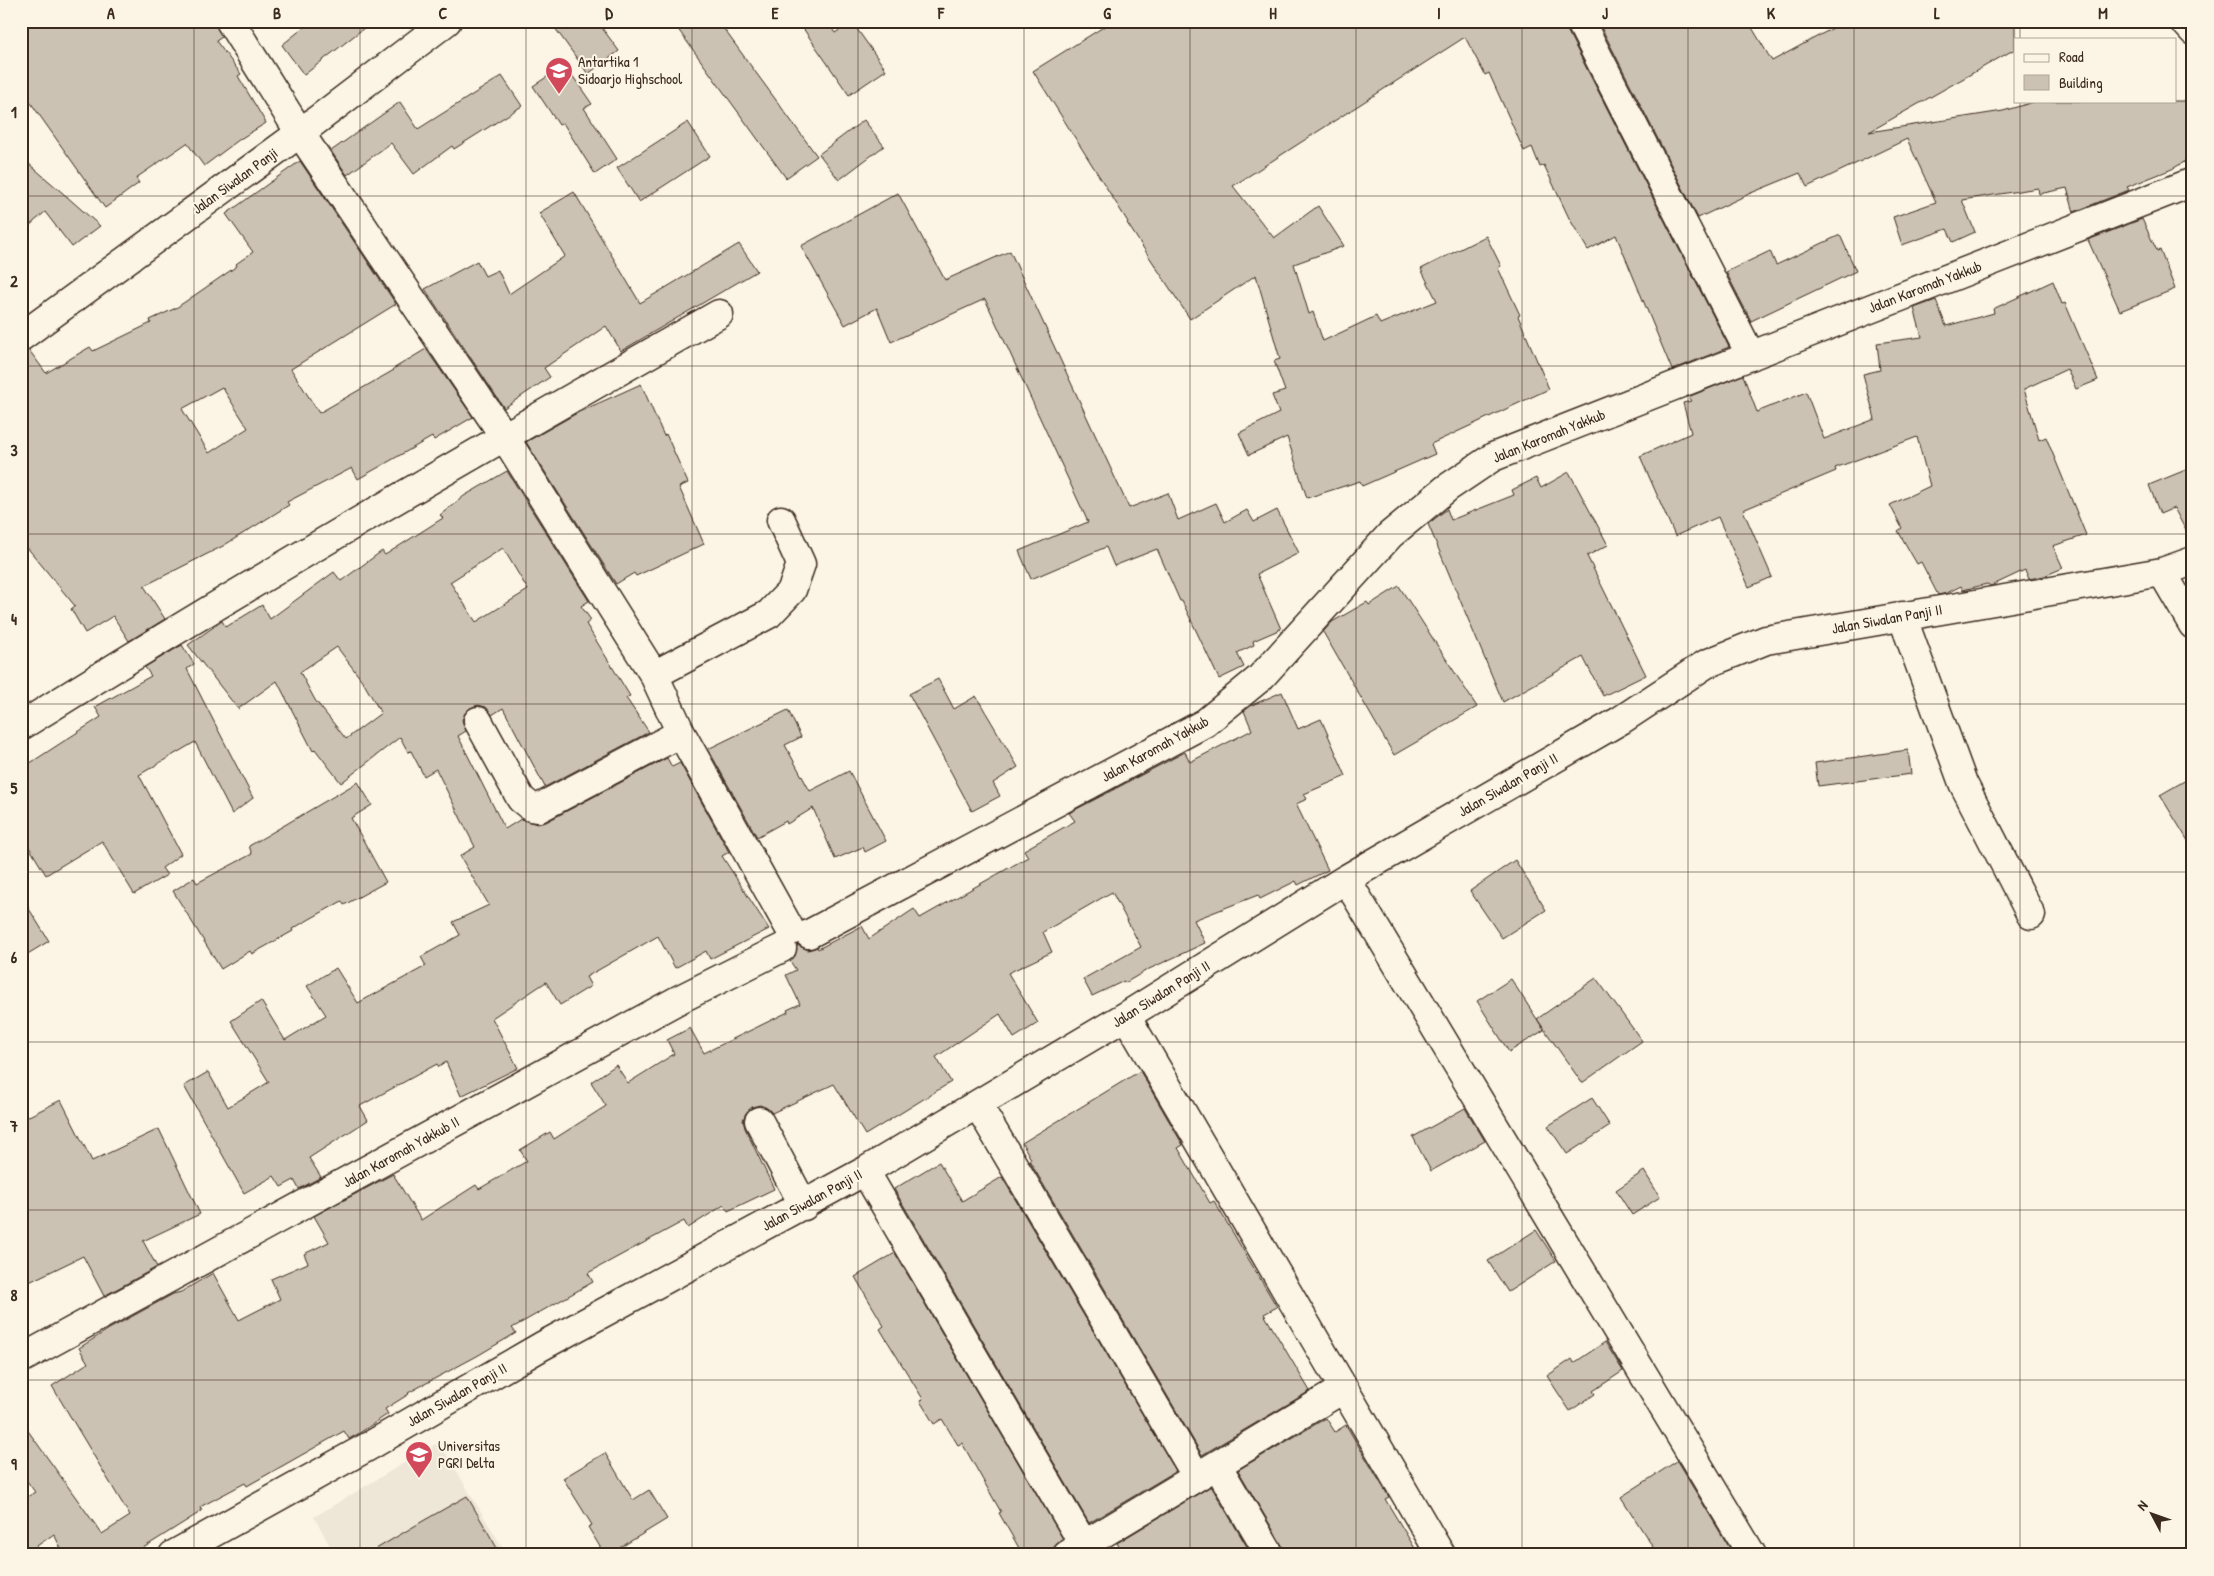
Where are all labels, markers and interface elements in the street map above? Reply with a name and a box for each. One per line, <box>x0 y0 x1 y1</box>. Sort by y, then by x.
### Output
text: A <box>107 2 115 24</box>
text: B <box>273 2 281 24</box>
text: C <box>439 2 448 24</box>
text: D <box>605 2 613 24</box>
text: E <box>771 2 779 24</box>
text: F <box>937 2 945 24</box>
text: G <box>1103 2 1111 24</box>
text: H <box>1269 2 1277 24</box>
text: I <box>1437 2 1441 24</box>
text: J <box>1602 2 1608 24</box>
text: K <box>1767 2 1776 24</box>
text: L <box>1934 2 1940 24</box>
text: M <box>2098 2 2108 24</box>
legend <box>2014 38 2176 102</box>
text: Road <box>2059 46 2084 67</box>
place label: Antartika 1 Sidoarjo Highschool <box>578 51 682 89</box>
school or university icon: Antartika 1 Sidoarjo Highschool <box>544 56 574 95</box>
text: Building <box>2059 72 2103 93</box>
text: 1 <box>11 101 17 123</box>
street label: Jalan Siwalan Panji <box>187 142 282 219</box>
street label: Jalan Karomah Yakkub <box>1865 255 1985 318</box>
text: 2 <box>10 270 18 292</box>
street label: Jalan Karomah Yakkub <box>1489 403 1608 468</box>
text: 3 <box>10 439 18 461</box>
street label: Jalan Siwalan Panji II <box>1830 598 1944 639</box>
text: 4 <box>11 608 17 630</box>
street label: Jalan Karomah Yakkub <box>1097 710 1212 787</box>
street label: Jalan Siwalan Panji II <box>1454 747 1561 822</box>
text: 5 <box>11 777 18 799</box>
text: 6 <box>11 946 18 968</box>
street label: Jalan Siwalan Panji II <box>1108 955 1214 1032</box>
street label: Jalan Karomah Yakkub II <box>339 1111 463 1192</box>
text: 7 <box>9 1115 18 1137</box>
street label: Jalan Siwalan Panji II <box>758 1163 866 1236</box>
text: 8 <box>11 1284 18 1306</box>
street label: Jalan Siwalan Panji II <box>403 1357 510 1432</box>
place label: Universitas PGRI Delta <box>438 1435 500 1473</box>
school or university icon: Universitas PGRI Delta <box>404 1440 434 1479</box>
text: 9 <box>11 1453 17 1475</box>
north arrow <box>2126 1488 2176 1538</box>
text: N <box>2132 1496 2152 1514</box>

